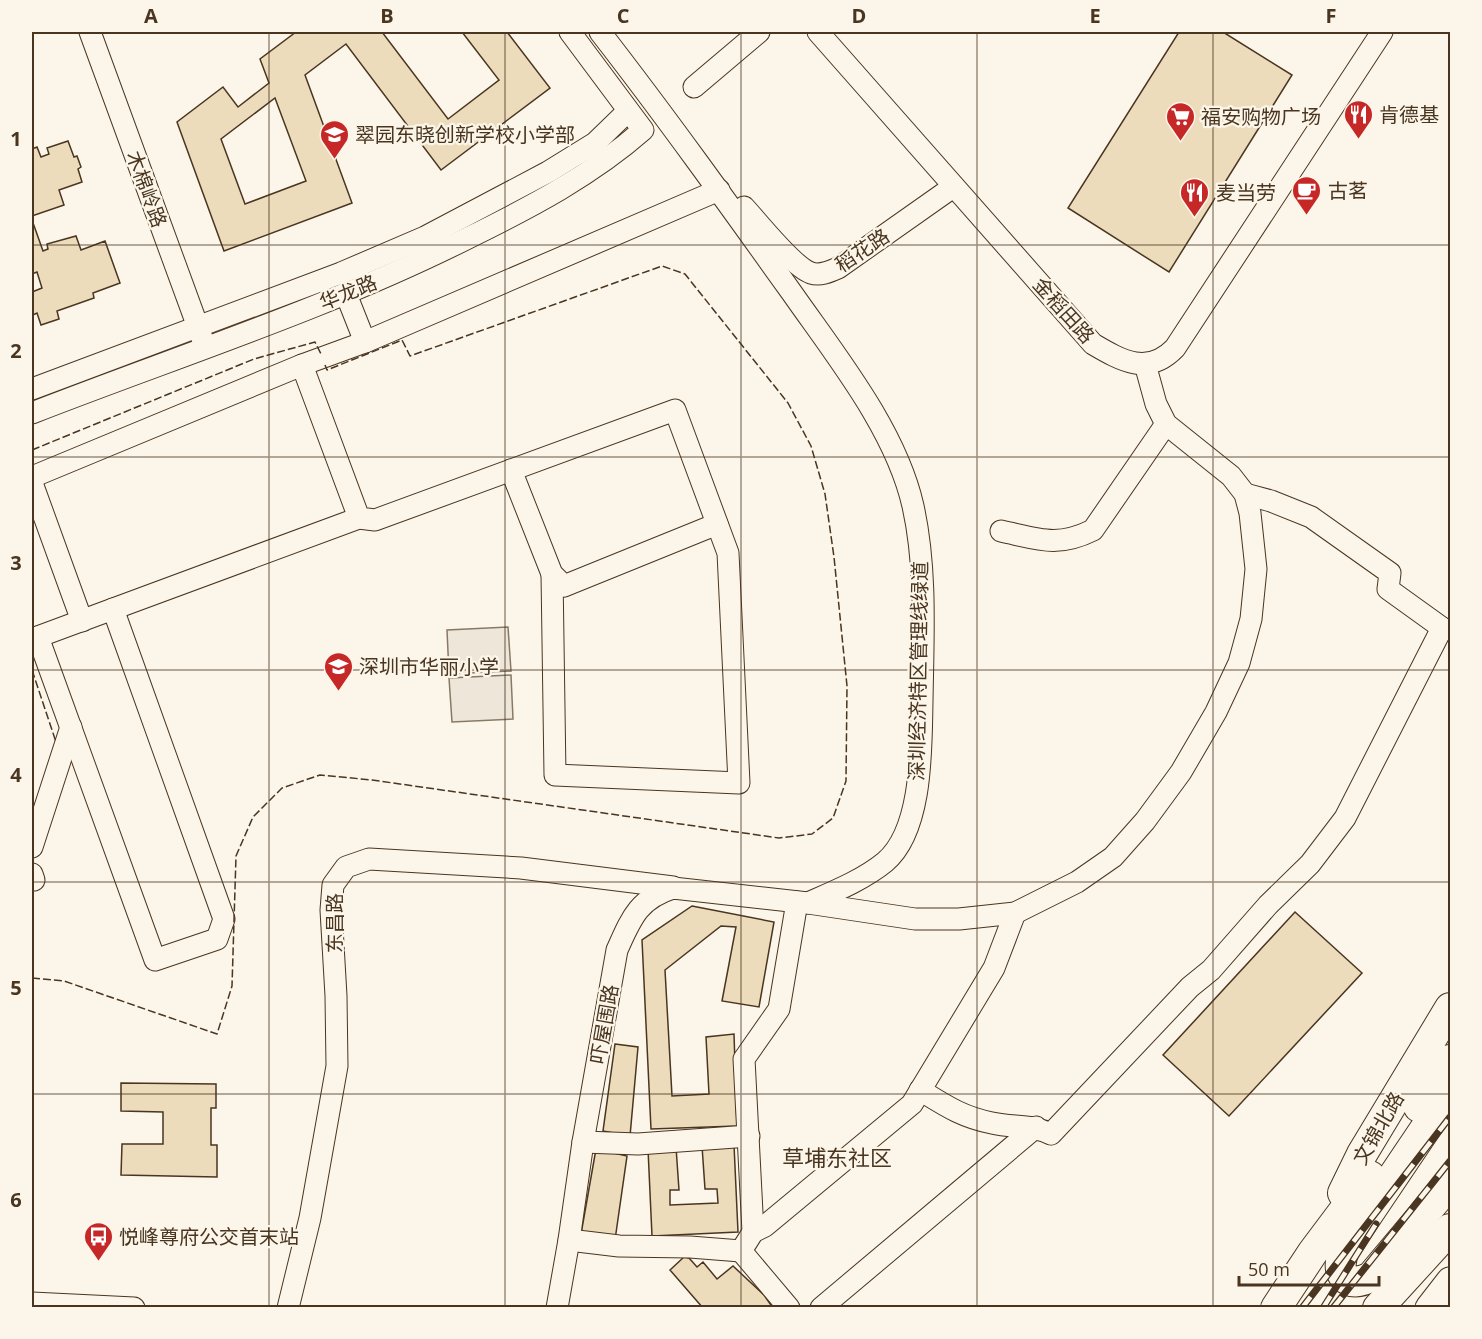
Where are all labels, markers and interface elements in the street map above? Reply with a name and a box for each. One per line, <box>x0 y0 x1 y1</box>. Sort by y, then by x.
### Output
text: A <box>144 2 158 29</box>
text: B <box>380 2 394 29</box>
text: C <box>617 2 630 29</box>
text: D <box>852 2 866 29</box>
text: E <box>1089 2 1101 29</box>
text: F <box>1326 2 1336 29</box>
restaurant icon: 肯德基 <box>1342 98 1374 140</box>
supermarket icon: 福安购物广场 <box>1164 100 1196 142</box>
place label: 肯德基 <box>1379 101 1439 128</box>
place label: 福安购物广场 <box>1201 103 1321 130</box>
school or university icon: 翠园东晓创新学校小学部 <box>318 118 350 160</box>
place label: 翠园东晓创新学校小学部 <box>355 121 575 148</box>
text: 1 <box>10 125 22 152</box>
street label: 木棉岭路 <box>121 147 173 231</box>
cafe icon: 古茗 <box>1291 174 1323 216</box>
restaurant icon: 麦当劳 <box>1179 176 1211 218</box>
place label: 古茗 <box>1328 177 1368 204</box>
place label: 麦当劳 <box>1216 179 1276 206</box>
street label: 稻花路 <box>830 222 894 278</box>
street label: 华龙路 <box>315 268 381 316</box>
street label: 金稻田路 <box>1027 271 1101 349</box>
text: 2 <box>10 337 22 364</box>
text: 3 <box>10 549 22 576</box>
street label: 深圳经济特区管理线绿道 <box>903 561 933 781</box>
school or university icon: 深圳市华丽小学 <box>322 650 354 692</box>
place label: 深圳市华丽小学 <box>359 653 499 680</box>
text: 4 <box>10 761 22 788</box>
street label: 东昌路 <box>321 893 348 953</box>
text: 5 <box>10 974 22 1001</box>
street label: 吓屋围路 <box>584 982 624 1066</box>
street label: 文锦北路 <box>1346 1087 1410 1169</box>
district label: 草埔东社区 <box>782 1142 892 1172</box>
text: 6 <box>10 1186 22 1213</box>
bus stop icon: 悦峰尊府公交首末站 <box>82 1220 114 1262</box>
place label: 悦峰尊府公交首末站 <box>119 1223 299 1250</box>
scale bar <box>1239 1249 1378 1287</box>
text: 50 m <box>1248 1257 1290 1281</box>

